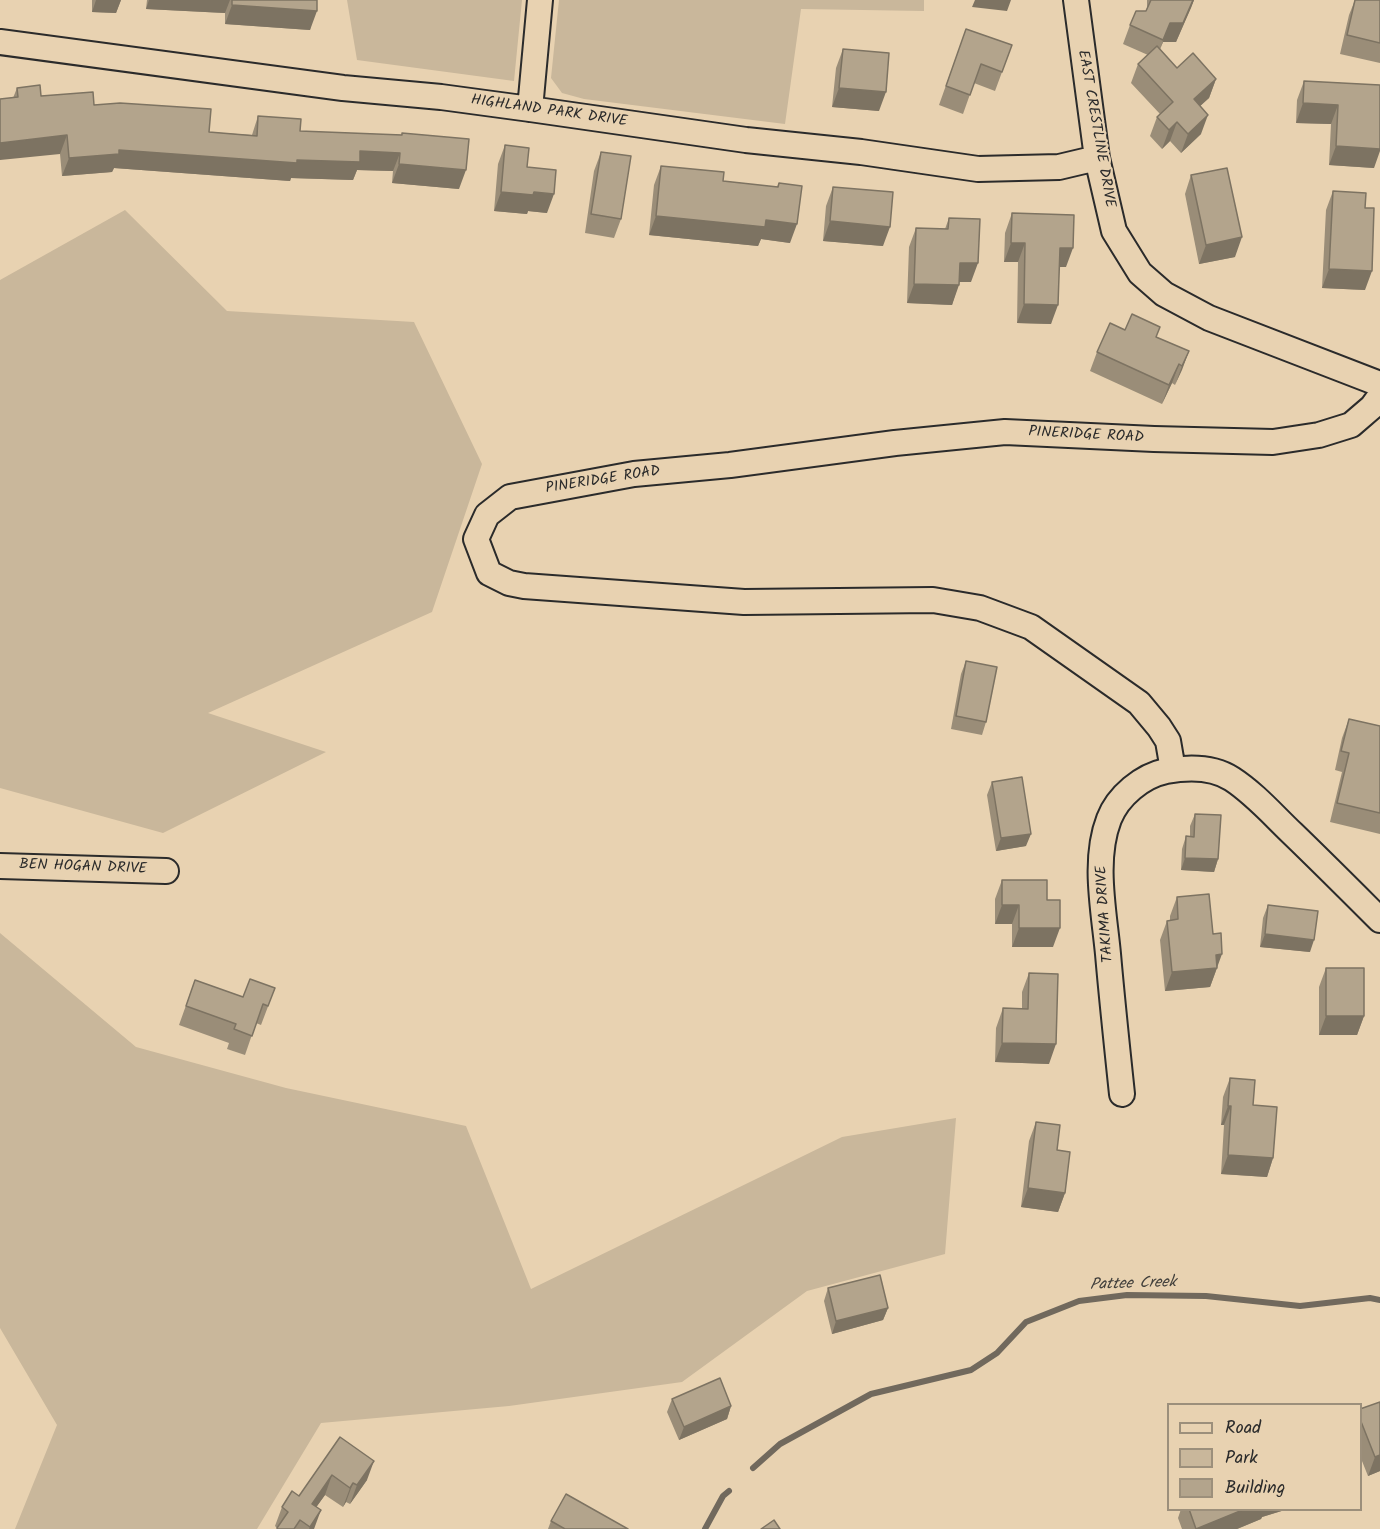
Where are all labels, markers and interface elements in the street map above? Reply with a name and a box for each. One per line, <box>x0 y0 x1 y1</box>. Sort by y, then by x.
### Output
street label: EAST CRESTLINE DRIVE <box>1072 49 1118 209</box>
street label: HIGHLAND PARK DRIVE <box>470 92 628 132</box>
street label: PINERIDGE ROAD <box>1028 424 1144 448</box>
street label: PINERIDGE ROAD <box>545 463 661 499</box>
street label: BEN HOGAN DRIVE <box>19 857 147 879</box>
street label: TAKIMA DRIVE <box>1094 865 1118 963</box>
water label: Pattee Creek <box>1090 1274 1176 1296</box>
legend <box>1167 1403 1362 1511</box>
text: Road <box>1225 1414 1261 1443</box>
text: Park <box>1225 1444 1258 1473</box>
text: Building <box>1225 1474 1285 1503</box>

